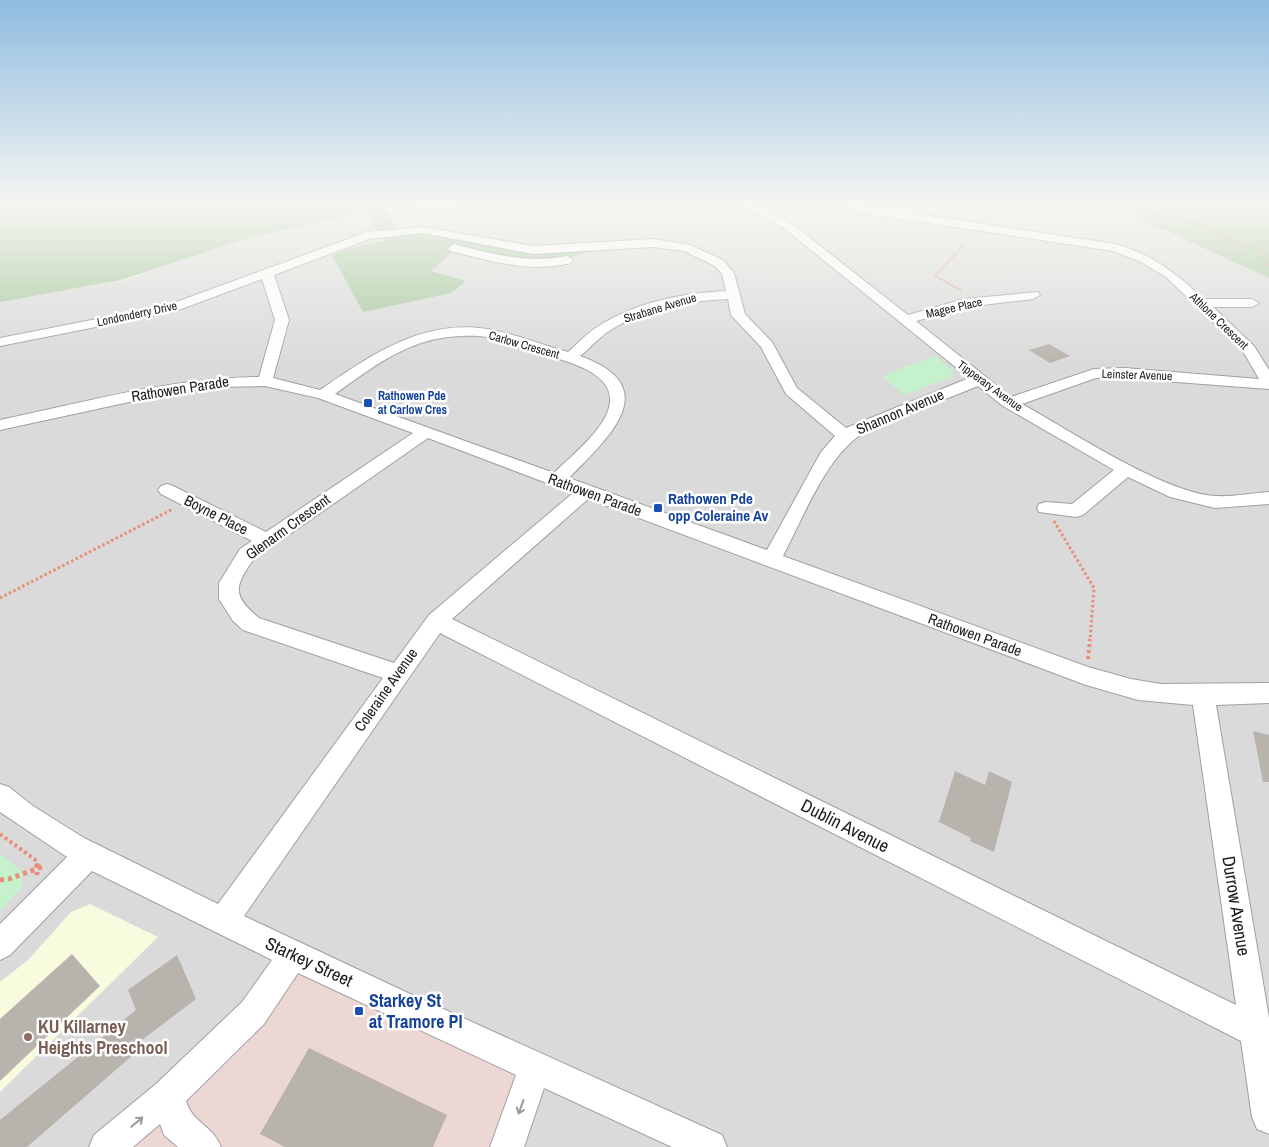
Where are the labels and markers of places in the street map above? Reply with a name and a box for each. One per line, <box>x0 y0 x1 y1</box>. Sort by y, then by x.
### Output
place label: Rathowen Pde at Carlow Cres <box>378 388 447 418</box>
marker: Rathowen Pde at Carlow Cres <box>362 397 374 409</box>
place label: Rathowen Pde opp Coleraine Av <box>668 488 768 526</box>
marker: Rathowen Pde opp Coleraine Av <box>652 502 664 514</box>
place label: Starkey St at Tramore Pl <box>369 988 463 1034</box>
marker: Starkey St at Tramore Pl <box>353 1005 365 1017</box>
place label: KU Killarney Heights Preschool <box>38 1014 168 1060</box>
marker: KU Killarney Heights Preschool <box>22 1031 34 1043</box>

